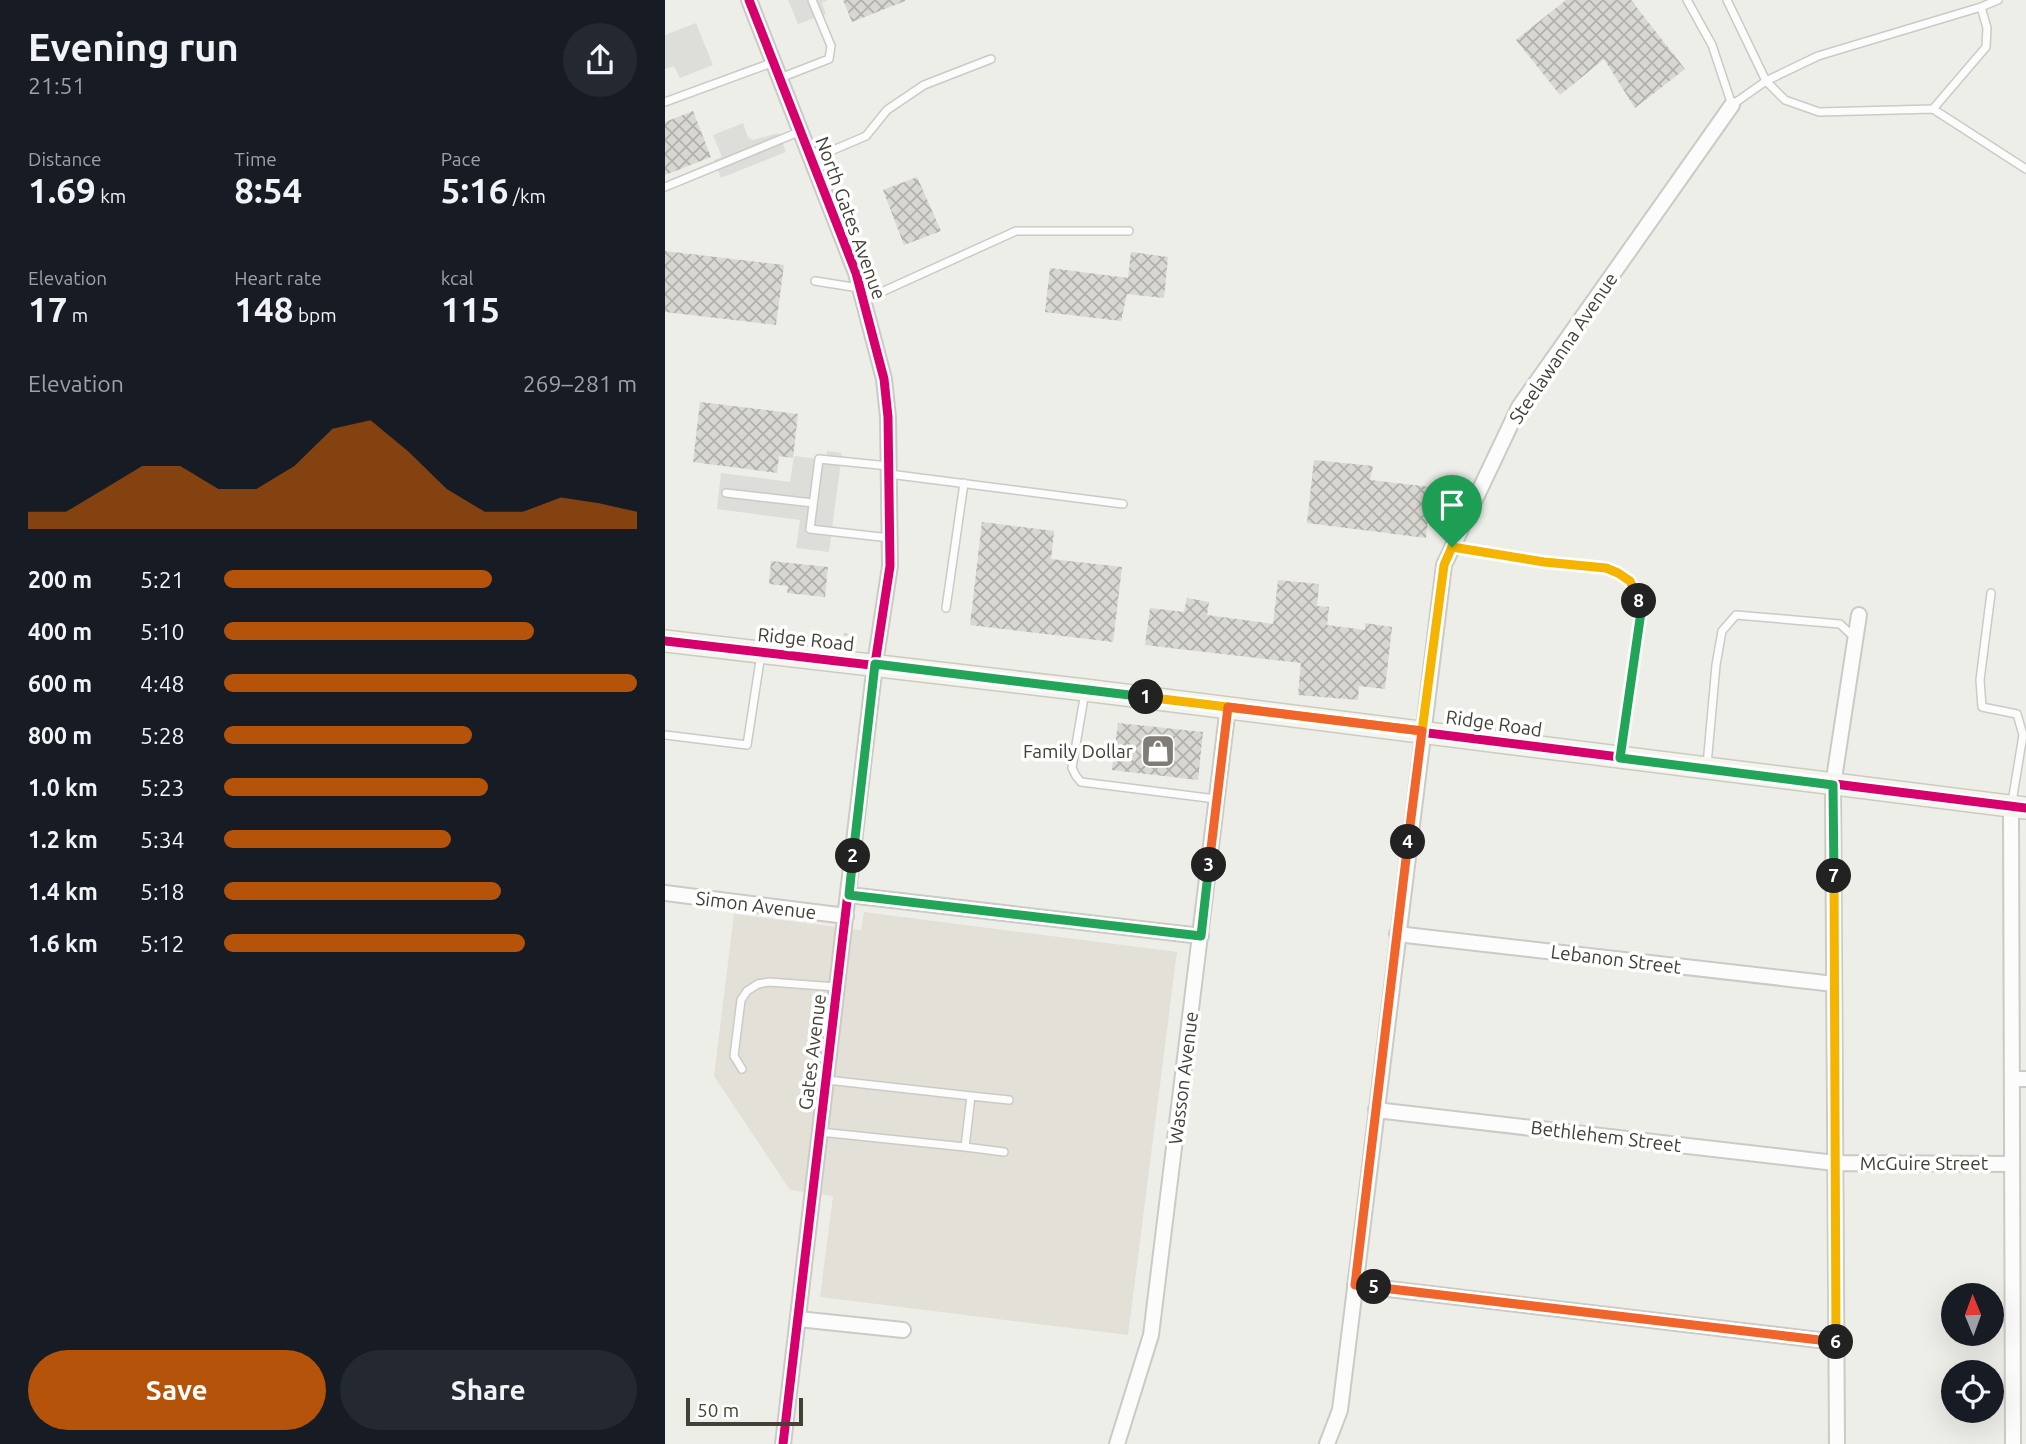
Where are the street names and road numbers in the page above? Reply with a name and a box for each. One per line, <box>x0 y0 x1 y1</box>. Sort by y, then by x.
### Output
street label: North Gates Avenue <box>811 134 891 302</box>
street label: Steelawanna Avenue <box>1504 268 1622 428</box>
street label: Ridge Road <box>757 623 855 655</box>
street label: Ridge Road <box>1444 705 1544 741</box>
street label: Simon Avenue <box>694 887 818 923</box>
street label: Lebanon Street <box>1550 940 1683 978</box>
street label: Gates Avenue <box>794 993 830 1111</box>
street label: Wasson Avenue <box>1164 1010 1202 1146</box>
street label: Bethlehem Street <box>1529 1116 1683 1156</box>
street label: McGuire Street <box>1860 1152 1989 1174</box>

